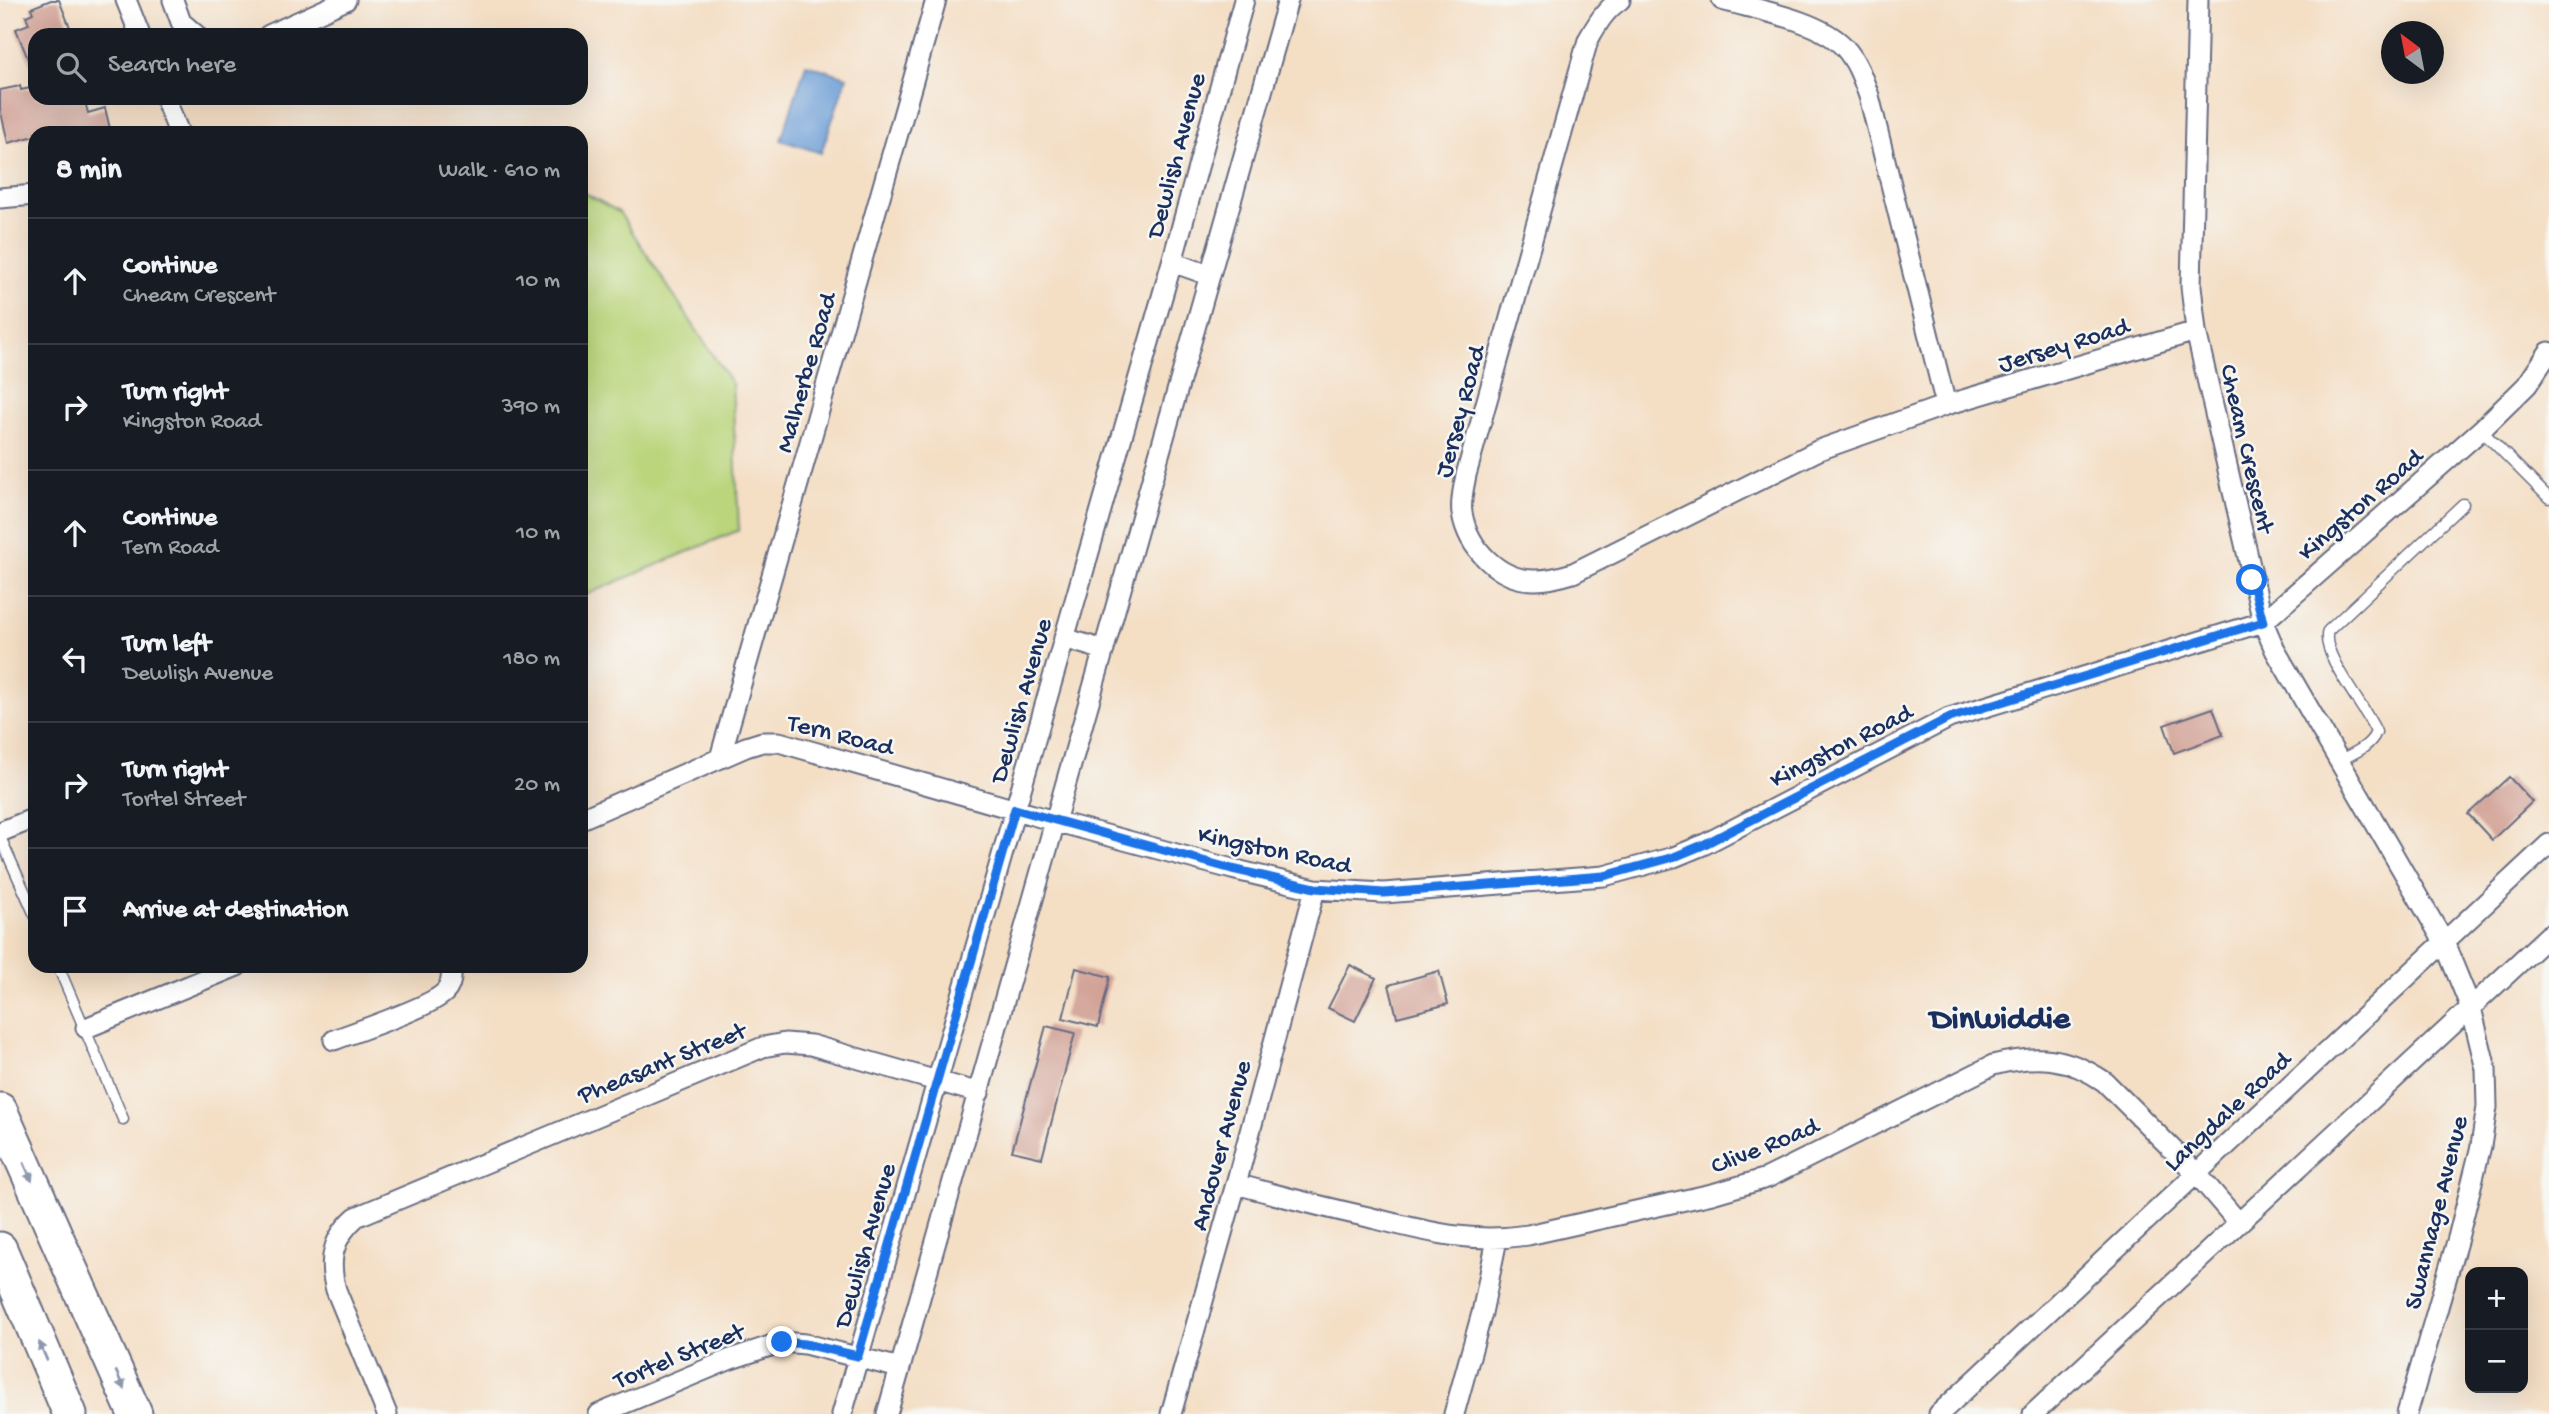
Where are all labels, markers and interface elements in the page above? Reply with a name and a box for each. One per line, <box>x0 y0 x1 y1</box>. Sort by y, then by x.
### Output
north arrow <box>2381 21 2444 84</box>
search box <box>28 28 588 105</box>
icon: search <box>52 48 90 86</box>
text: Search here <box>108 51 236 82</box>
street label: Dewlish Avenue <box>1141 70 1215 244</box>
text: 8 min <box>56 154 122 189</box>
text: Walk · 610 m <box>438 158 560 185</box>
text: Continue <box>123 252 217 283</box>
icon: ahead <box>56 262 94 300</box>
text: 10 m <box>516 268 560 295</box>
text: Cheam Crescent <box>123 283 275 310</box>
street label: Malherbe Road <box>771 288 846 457</box>
street label: Jersey Road <box>1995 312 2135 382</box>
street label: Jersey Road <box>1430 341 1495 481</box>
street label: Cheam Crescent <box>2210 362 2280 539</box>
text: Turn right <box>123 378 227 409</box>
icon: right <box>56 388 94 426</box>
text: 390 m <box>502 394 560 421</box>
text: Kingston Road <box>123 409 261 436</box>
street label: Kingston Road <box>2293 442 2432 569</box>
text: Continue <box>123 504 217 535</box>
icon: ahead <box>56 514 94 552</box>
text: 10 m <box>516 520 560 547</box>
text: Tern Road <box>123 535 218 562</box>
route start <box>2236 564 2267 595</box>
street label: Dewlish Avenue <box>984 615 1062 789</box>
text: Turn left <box>123 630 211 661</box>
icon: left <box>56 640 94 678</box>
text: 180 m <box>503 646 560 673</box>
text: Dewlish Avenue <box>123 661 273 688</box>
street label: Kingston Road <box>1765 698 1920 797</box>
street label: Tern Road <box>782 709 898 766</box>
text: Turn right <box>123 756 227 787</box>
icon: right <box>56 766 94 804</box>
text: 20 m <box>514 772 560 799</box>
text: Tortel Street <box>123 787 245 814</box>
street label: Kingston Road <box>1195 821 1355 884</box>
icon: arrive <box>56 892 94 930</box>
text: Arrive at destination <box>123 896 348 927</box>
district label: Dinwiddie <box>1927 1002 2071 1040</box>
street label: Pheasant Street <box>573 1016 754 1113</box>
street label: Langdale Road <box>2159 1045 2300 1180</box>
street label: Andover Avenue <box>1186 1057 1261 1235</box>
street label: Clive Road <box>1707 1112 1826 1184</box>
street label: Swannage Avenue <box>2399 1113 2478 1313</box>
street label: Dewlish Avenue <box>828 1160 906 1334</box>
one-way arrow <box>22 1162 34 1182</box>
map controls <box>2465 1267 2528 1393</box>
button: + <box>2465 1267 2528 1330</box>
street label: Tortel Street <box>608 1317 752 1399</box>
route end <box>766 1326 797 1357</box>
button: − <box>2465 1330 2528 1393</box>
one-way arrow <box>37 1341 49 1361</box>
one-way arrow <box>114 1370 126 1390</box>

